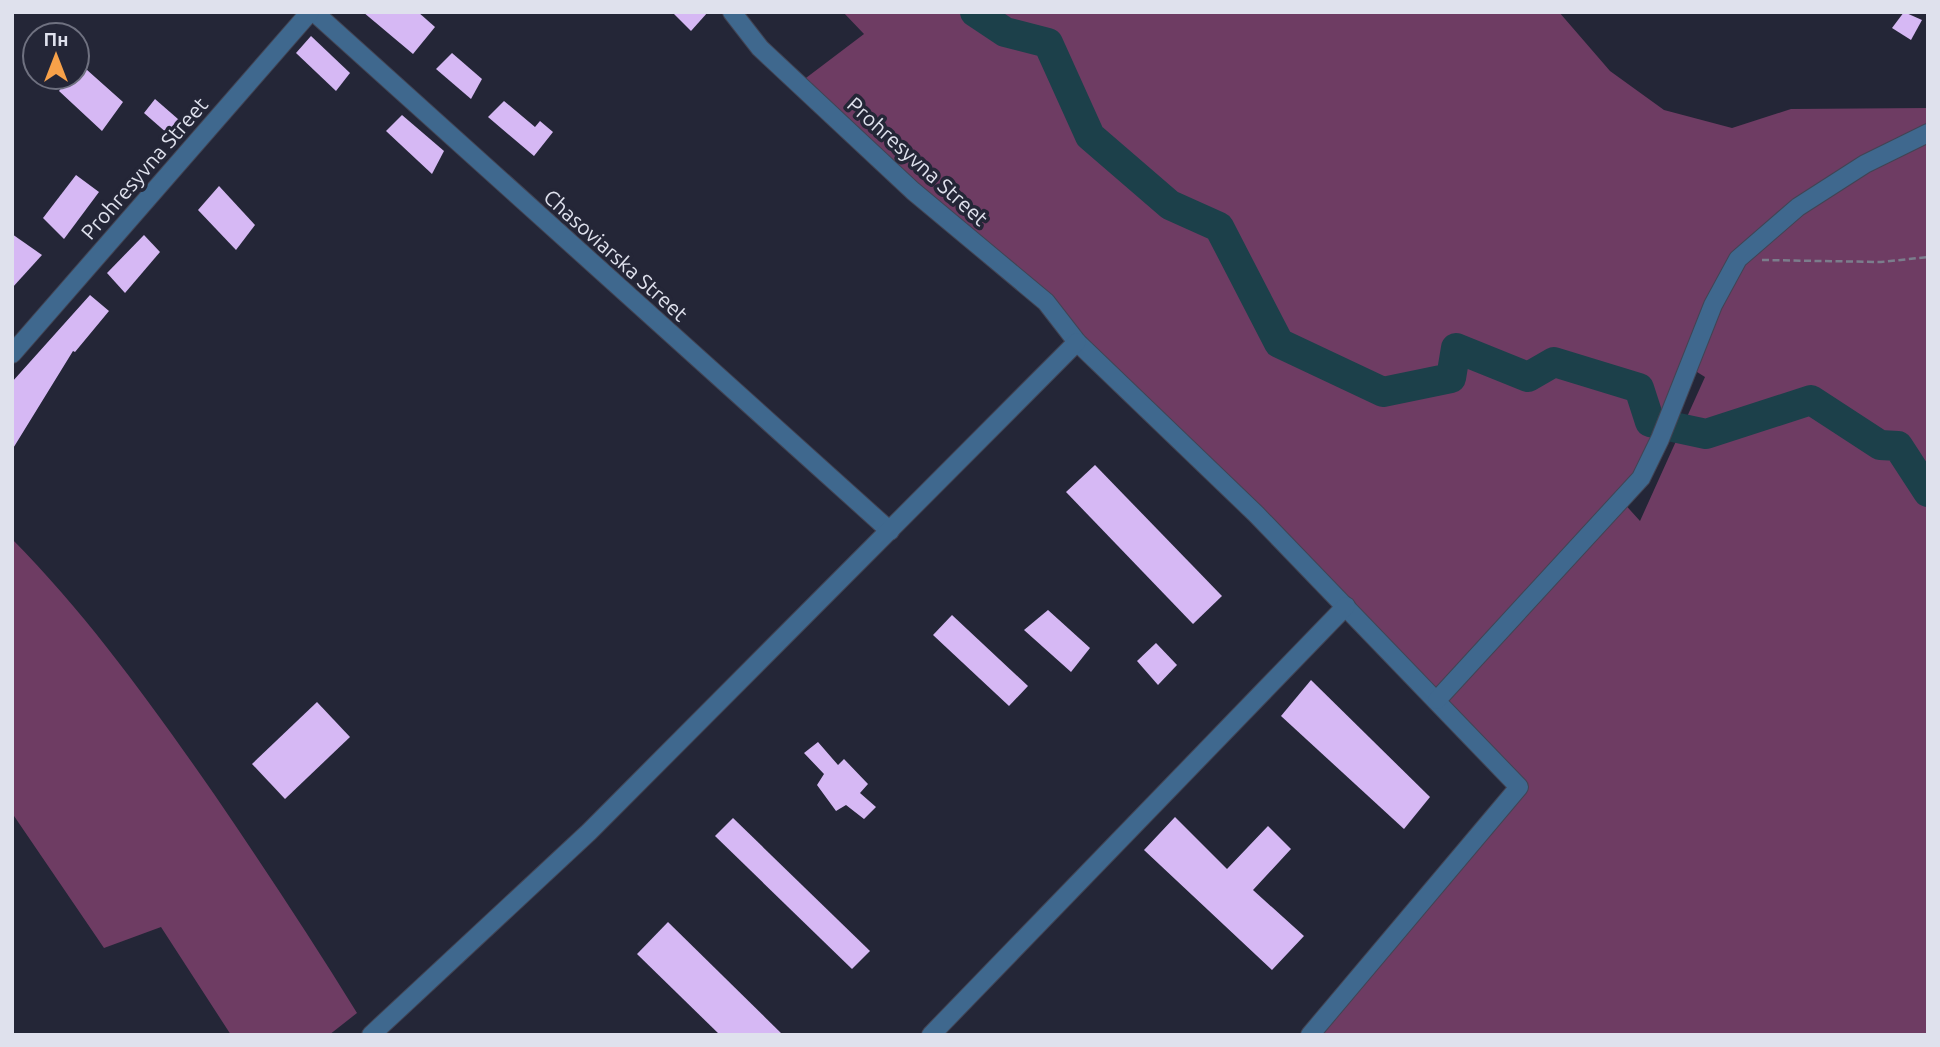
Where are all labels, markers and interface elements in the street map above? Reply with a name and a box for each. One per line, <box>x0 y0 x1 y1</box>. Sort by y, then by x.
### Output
north arrow <box>21 21 91 91</box>
text: Пн <box>44 28 68 50</box>
street label: Prohresyvna Street <box>76 92 212 244</box>
street label: Prohresyvna Street <box>843 92 993 230</box>
street label: Chasoviarska Street <box>539 184 693 326</box>

